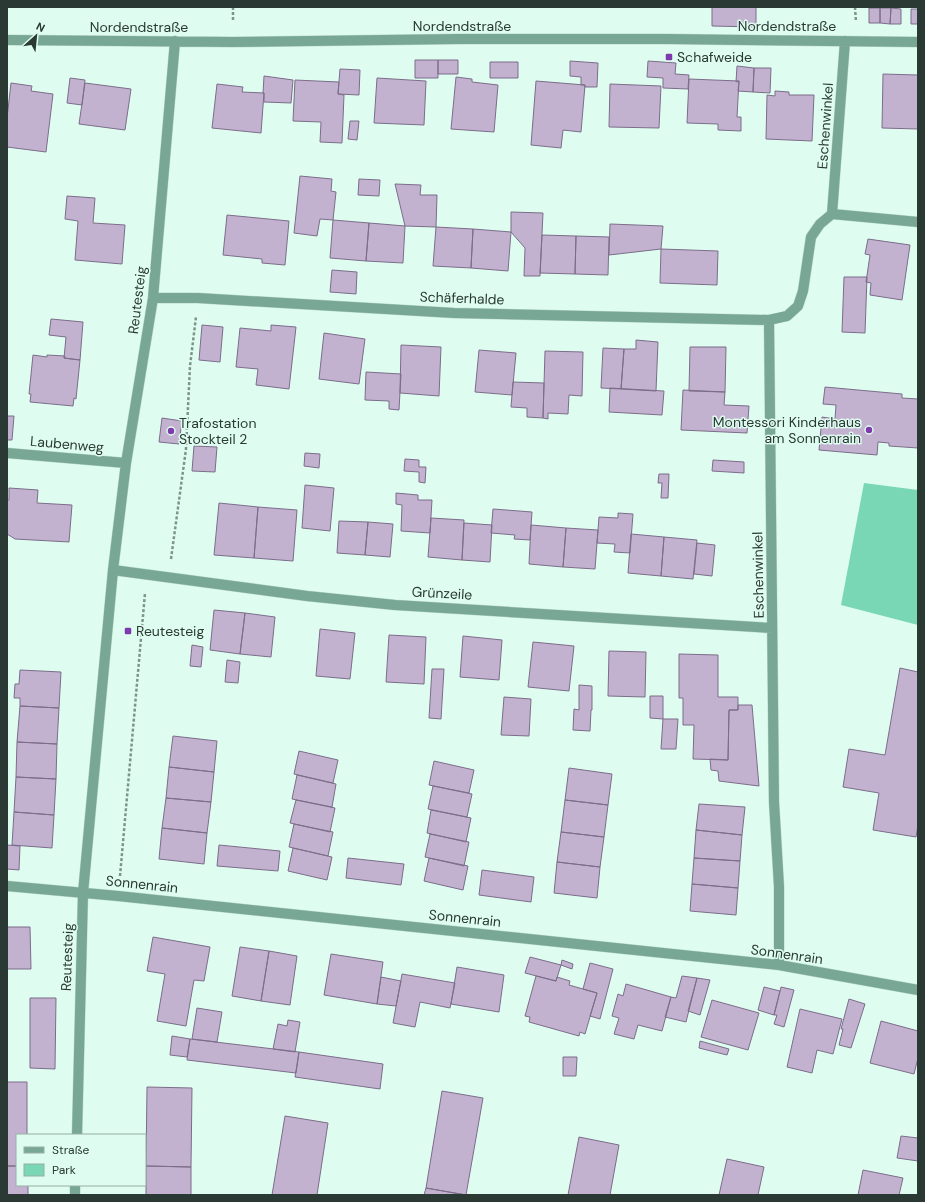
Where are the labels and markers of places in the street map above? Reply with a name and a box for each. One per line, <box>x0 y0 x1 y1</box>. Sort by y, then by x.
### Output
place label: Schafweide <box>677 48 752 66</box>
marker: Schafweide <box>664 52 674 62</box>
place label: Montessori Kinderhaus am Sonnenrain <box>713 413 861 447</box>
place label: Trafostation Stockteil 2 <box>179 414 256 448</box>
marker: Montessori Kinderhaus am Sonnenrain <box>864 425 874 435</box>
marker: Trafostation Stockteil 2 <box>166 426 176 436</box>
place label: Reutesteig <box>136 622 204 640</box>
marker: Reutesteig <box>123 626 133 636</box>

